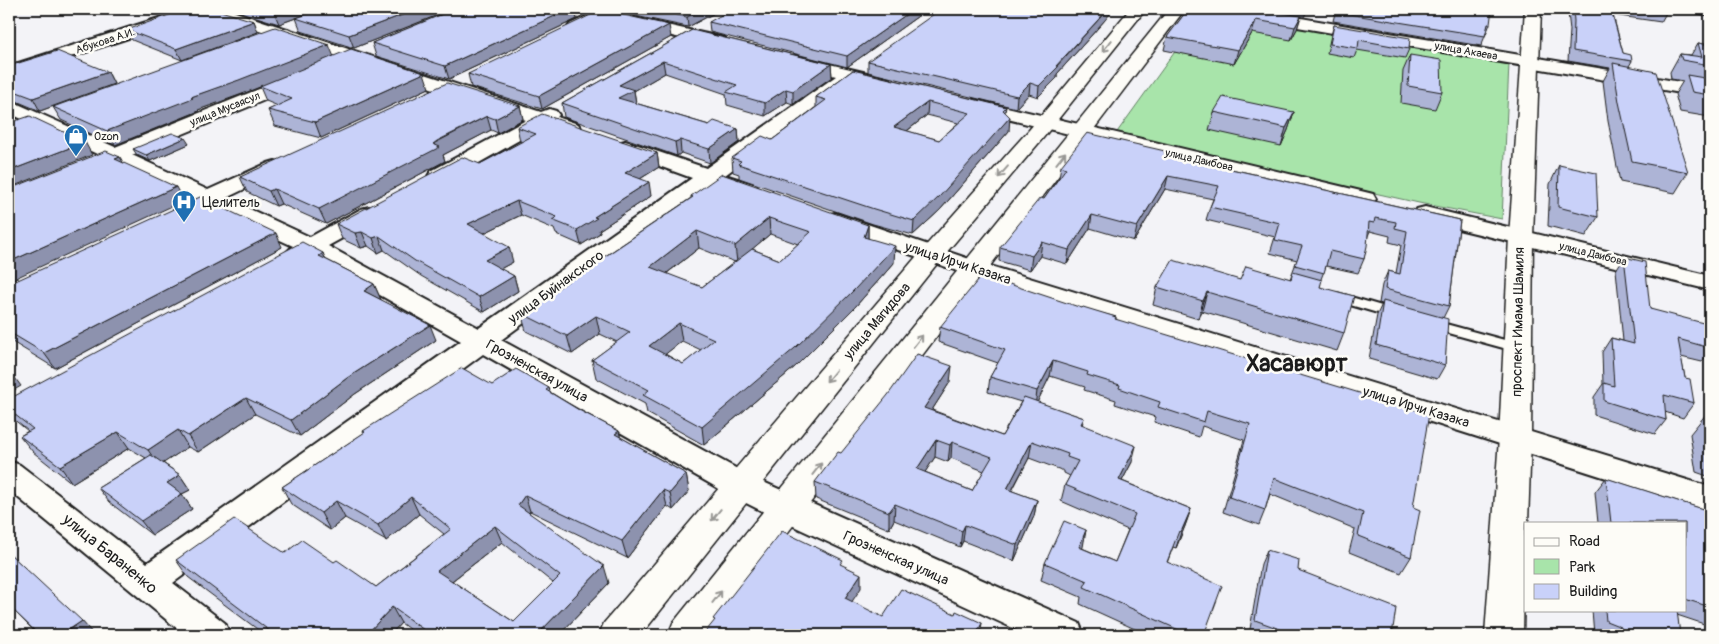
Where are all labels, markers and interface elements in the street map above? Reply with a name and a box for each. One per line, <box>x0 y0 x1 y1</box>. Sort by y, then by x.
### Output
street label: Абукова А.И. <box>74 25 136 57</box>
street label: улица Акаева <box>1433 39 1498 63</box>
one-way arrow <box>1101 40 1112 53</box>
street label: улица Мусаясул <box>187 89 262 129</box>
shop icon: Ozon <box>63 123 89 157</box>
place label: Ozon <box>94 130 119 143</box>
street label: улица Даибова <box>1163 146 1234 174</box>
one-way arrow <box>1056 151 1066 165</box>
one-way arrow <box>998 165 1009 178</box>
hospital icon: Целитель <box>171 189 197 223</box>
place label: Целитель <box>202 194 260 211</box>
street label: улица Ирчи Казака <box>902 237 1013 288</box>
street label: улица Даибова <box>1557 239 1628 269</box>
street label: улица Буйнакского <box>504 246 607 328</box>
street label: проспект Имама Шамиля <box>1508 247 1528 397</box>
street label: улица Магидова <box>839 279 914 364</box>
one-way arrow <box>912 335 923 348</box>
street label: Грозненская улица <box>483 336 591 406</box>
district label: Хасавюрт <box>1246 349 1349 378</box>
one-way arrow <box>825 370 837 383</box>
street label: улица Ирчи Казака <box>1360 382 1471 431</box>
one-way arrow <box>812 462 822 476</box>
one-way arrow <box>711 508 722 521</box>
street label: улица Бараненко <box>58 509 162 599</box>
legend <box>1524 522 1686 612</box>
street label: Грозненская улица <box>841 527 951 589</box>
text: Road <box>1569 532 1600 551</box>
text: Park <box>1569 558 1596 577</box>
text: Building <box>1569 582 1617 601</box>
one-way arrow <box>712 590 722 604</box>

